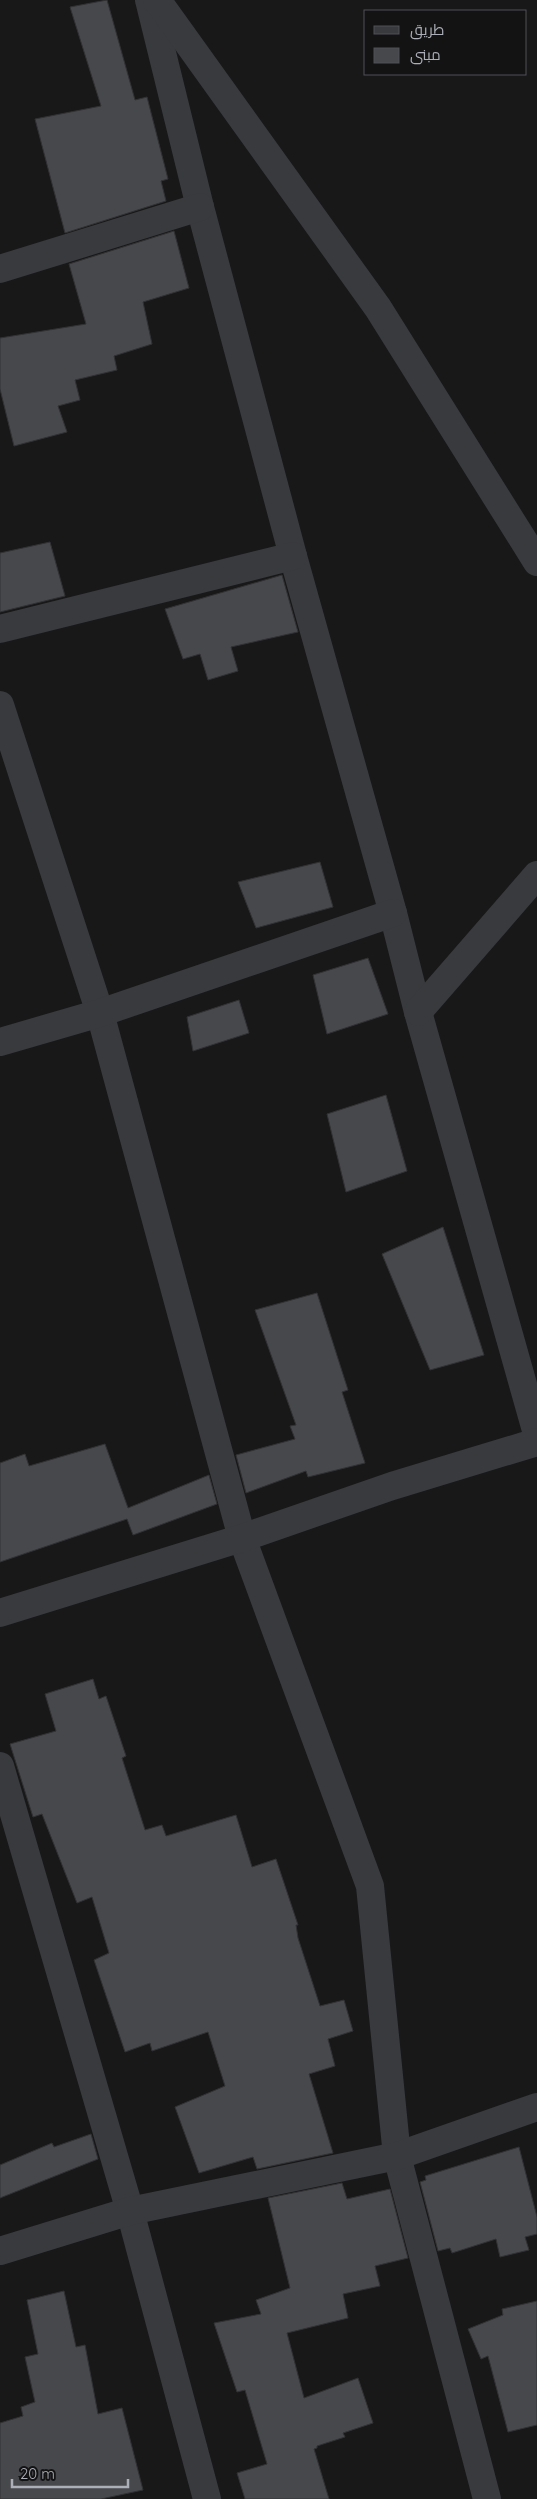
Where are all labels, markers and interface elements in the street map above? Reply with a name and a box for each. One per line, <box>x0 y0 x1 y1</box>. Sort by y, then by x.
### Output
legend <box>364 10 527 75</box>
text: طريق <box>410 20 444 40</box>
text: مبنى <box>410 45 441 65</box>
scale bar <box>12 2456 129 2488</box>
text: 20 m <box>20 2464 55 2483</box>

